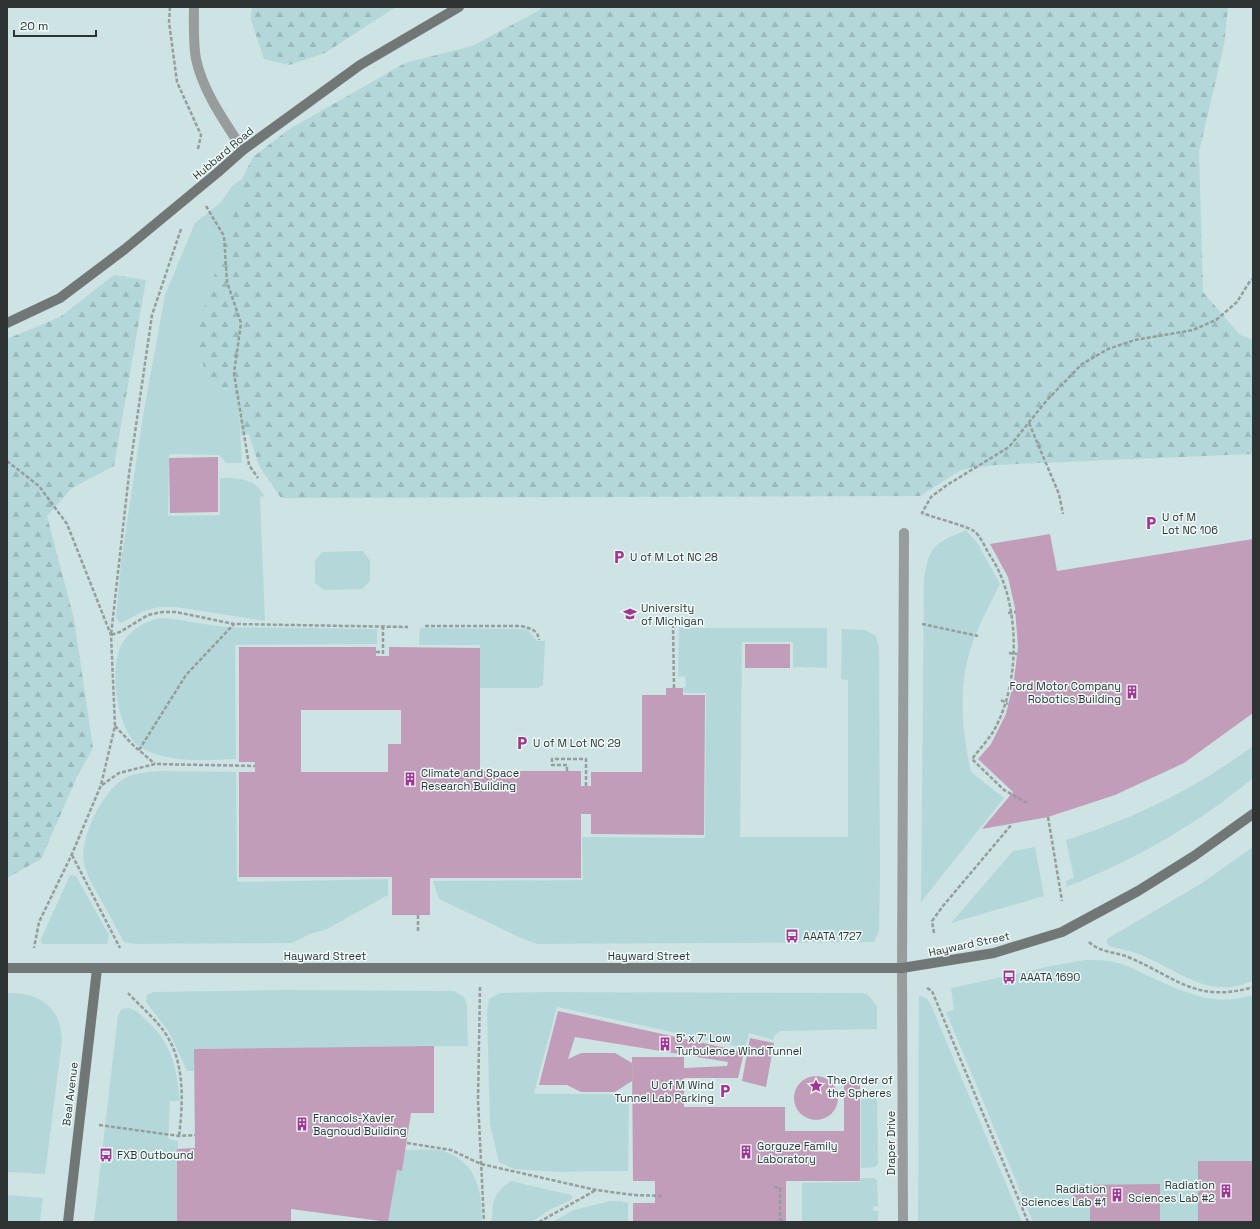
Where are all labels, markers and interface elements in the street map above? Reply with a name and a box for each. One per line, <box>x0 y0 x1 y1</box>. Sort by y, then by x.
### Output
scale bar <box>14 12 96 38</box>
text: 20 m <box>20 18 48 34</box>
street label: Hubbard Road <box>190 123 256 183</box>
place label: U of M Lot NC 106 <box>1162 510 1218 537</box>
parking icon: U of M Lot NC 106 <box>1143 515 1159 531</box>
parking icon: U of M Lot NC 28 <box>611 549 627 565</box>
place label: U of M Lot NC 28 <box>630 550 718 564</box>
place label: University of Michigan <box>641 601 704 628</box>
school or university icon: University of Michigan <box>622 606 638 622</box>
place label: Ford Motor Company Robotics Building <box>1010 679 1121 706</box>
building icon: Ford Motor Company Robotics Building <box>1124 684 1140 700</box>
parking icon: U of M Lot NC 29 <box>514 735 530 751</box>
place label: U of M Lot NC 29 <box>533 736 621 750</box>
place label: Climate and Space Research Building <box>421 766 519 793</box>
building icon: Climate and Space Research Building <box>402 771 418 787</box>
bus stop icon: AAATA 1727 <box>784 928 800 944</box>
place label: AAATA 1727 <box>803 929 862 943</box>
street label: Hayward Street <box>927 929 1011 959</box>
street label: Hayward Street <box>284 949 366 963</box>
street label: Hayward Street <box>608 949 690 963</box>
bus stop icon: AAATA 1690 <box>1001 969 1017 985</box>
place label: AAATA 1690 <box>1020 970 1080 984</box>
place label: 5' x 7' Low Turbulence Wind Tunnel <box>676 1031 802 1058</box>
building icon: 5' x 7' Low Turbulence Wind Tunnel <box>657 1036 673 1052</box>
street label: Beal Avenue <box>59 1061 81 1127</box>
place label: The Order of the Spheres <box>827 1073 893 1100</box>
place label: U of M Wind Tunnel Lab Parking <box>615 1078 714 1105</box>
place icon: The Order of the Spheres <box>808 1078 824 1094</box>
parking icon: U of M Wind Tunnel Lab Parking <box>717 1083 733 1099</box>
place label: Francois‑Xavier Bagnoud Building <box>313 1111 407 1138</box>
street label: Draper Drive <box>884 1111 898 1175</box>
building icon: Francois‑Xavier Bagnoud Building <box>294 1116 310 1132</box>
place label: Gorguze Family Laboratory <box>757 1139 837 1166</box>
building icon: Gorguze Family Laboratory <box>738 1144 754 1160</box>
bus stop icon: FXB Outbound <box>98 1147 114 1163</box>
place label: FXB Outbound <box>117 1148 194 1162</box>
place label: Radiation Sciences Lab #2 <box>1128 1178 1215 1205</box>
place label: Radiation Sciences Lab #1 <box>1021 1182 1106 1209</box>
building icon: Radiation Sciences Lab #2 <box>1218 1183 1234 1199</box>
building icon: Radiation Sciences Lab #1 <box>1109 1187 1125 1203</box>

